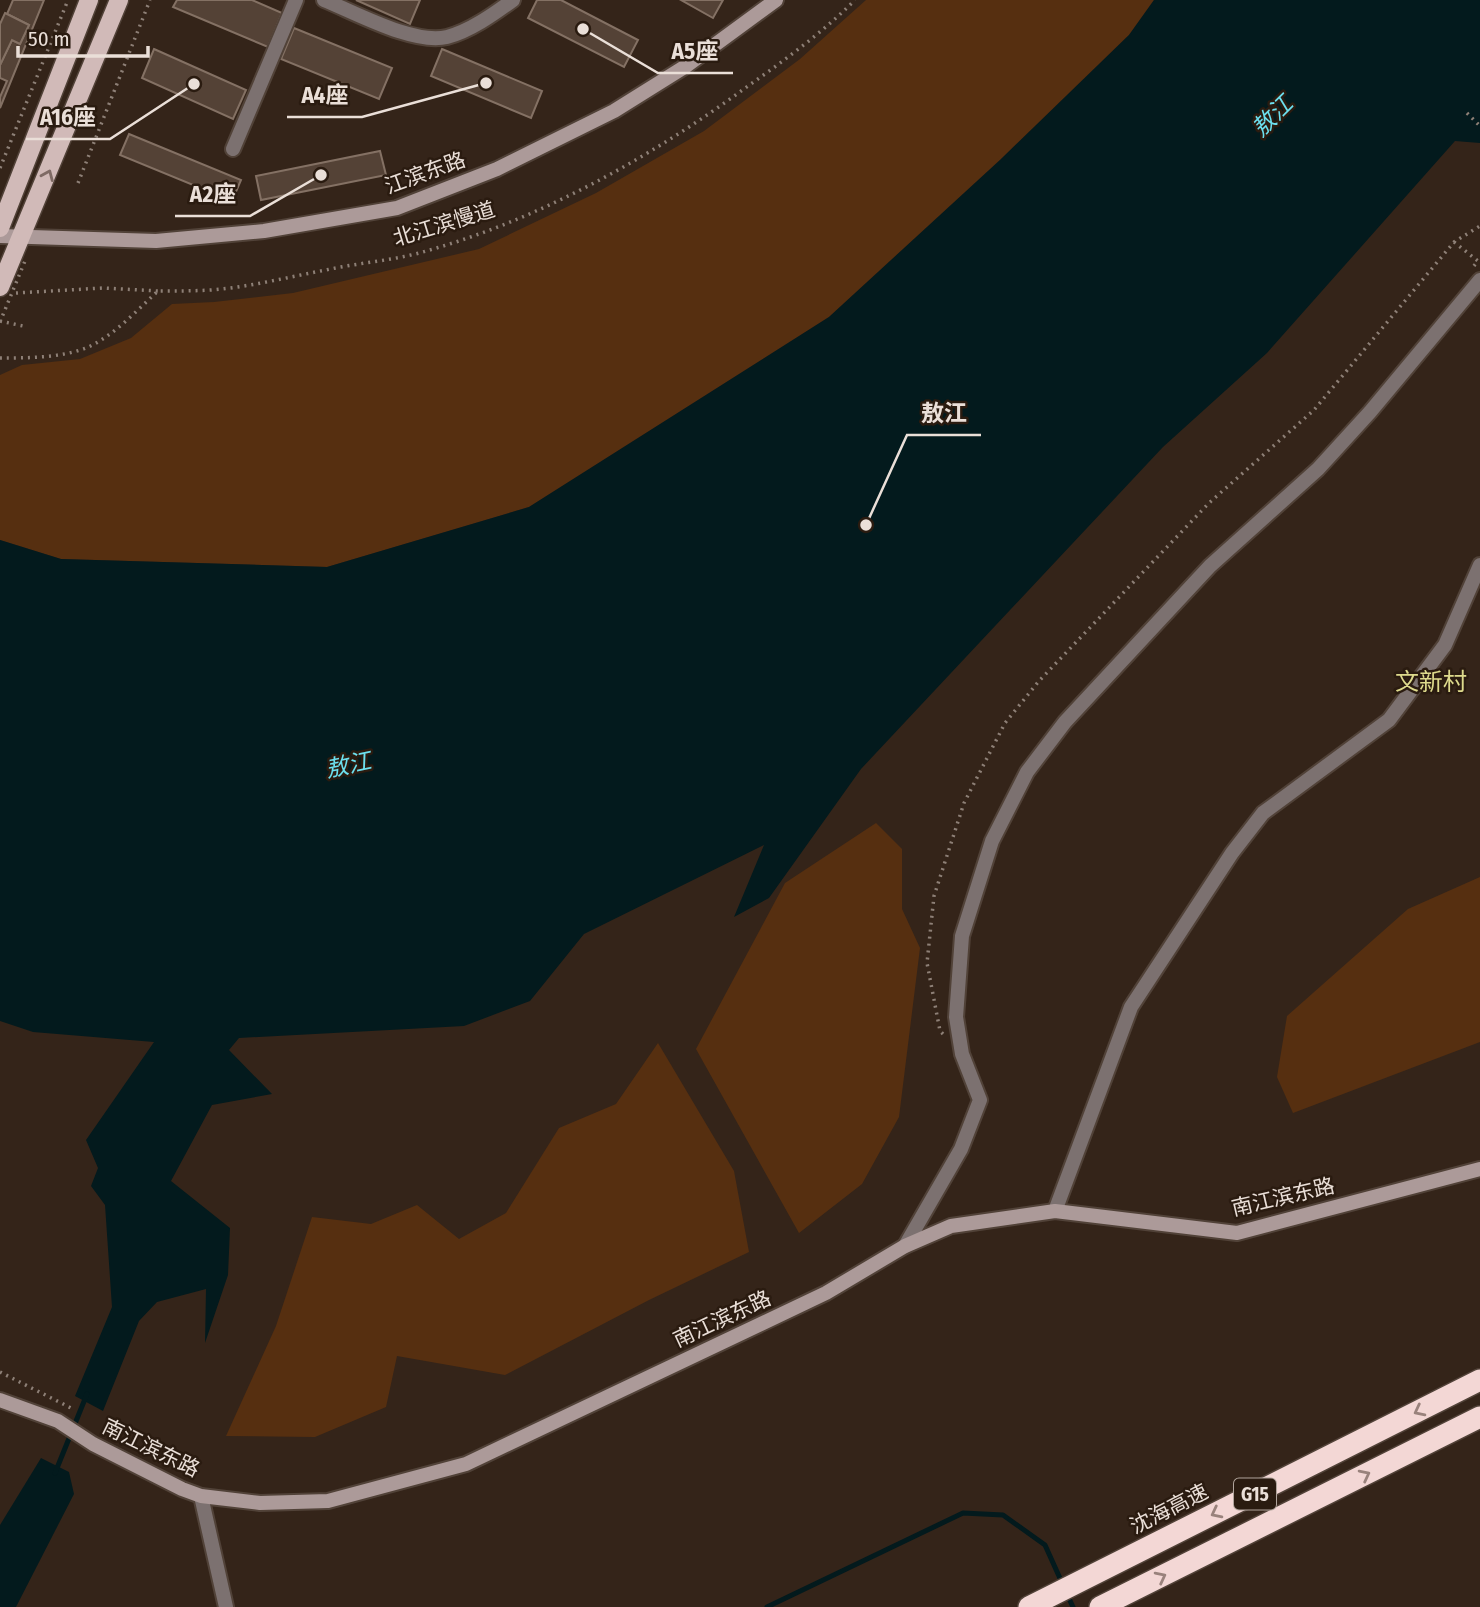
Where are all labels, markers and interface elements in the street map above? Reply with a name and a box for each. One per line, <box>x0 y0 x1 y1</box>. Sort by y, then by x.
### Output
scale bar <box>18 14 147 58</box>
text: 50 m <box>28 26 70 52</box>
callout: A5座 <box>658 29 733 73</box>
text: A5座 <box>671 37 718 65</box>
callout: A4座 <box>287 73 362 117</box>
text: A4座 <box>301 81 348 109</box>
water label: 敖江 <box>1246 88 1300 142</box>
callout: A16座 <box>26 95 110 139</box>
text: A16座 <box>39 103 96 131</box>
street label: 江滨东路 <box>381 146 469 200</box>
one-way arrow <box>40 169 54 182</box>
callout: A2座 <box>175 172 250 216</box>
text: A2座 <box>189 180 236 208</box>
street label: 北江滨慢道 <box>390 196 498 252</box>
callout: 敖江 <box>907 391 981 435</box>
text: 敖江 <box>921 399 967 427</box>
district label: 文新村 <box>1395 668 1467 696</box>
water label: 敖江 <box>323 746 376 783</box>
street label: 南江滨东路 <box>1229 1173 1337 1221</box>
street label: 南江滨东路 <box>669 1285 775 1353</box>
one-way arrow <box>1414 1402 1426 1416</box>
street label: 南江滨东路 <box>98 1413 204 1483</box>
one-way arrow <box>1358 1469 1370 1483</box>
street label: 沈海高速 <box>1126 1478 1212 1540</box>
road number: G15 <box>1234 1478 1276 1510</box>
one-way arrow <box>1211 1505 1223 1519</box>
one-way arrow <box>1154 1571 1166 1585</box>

